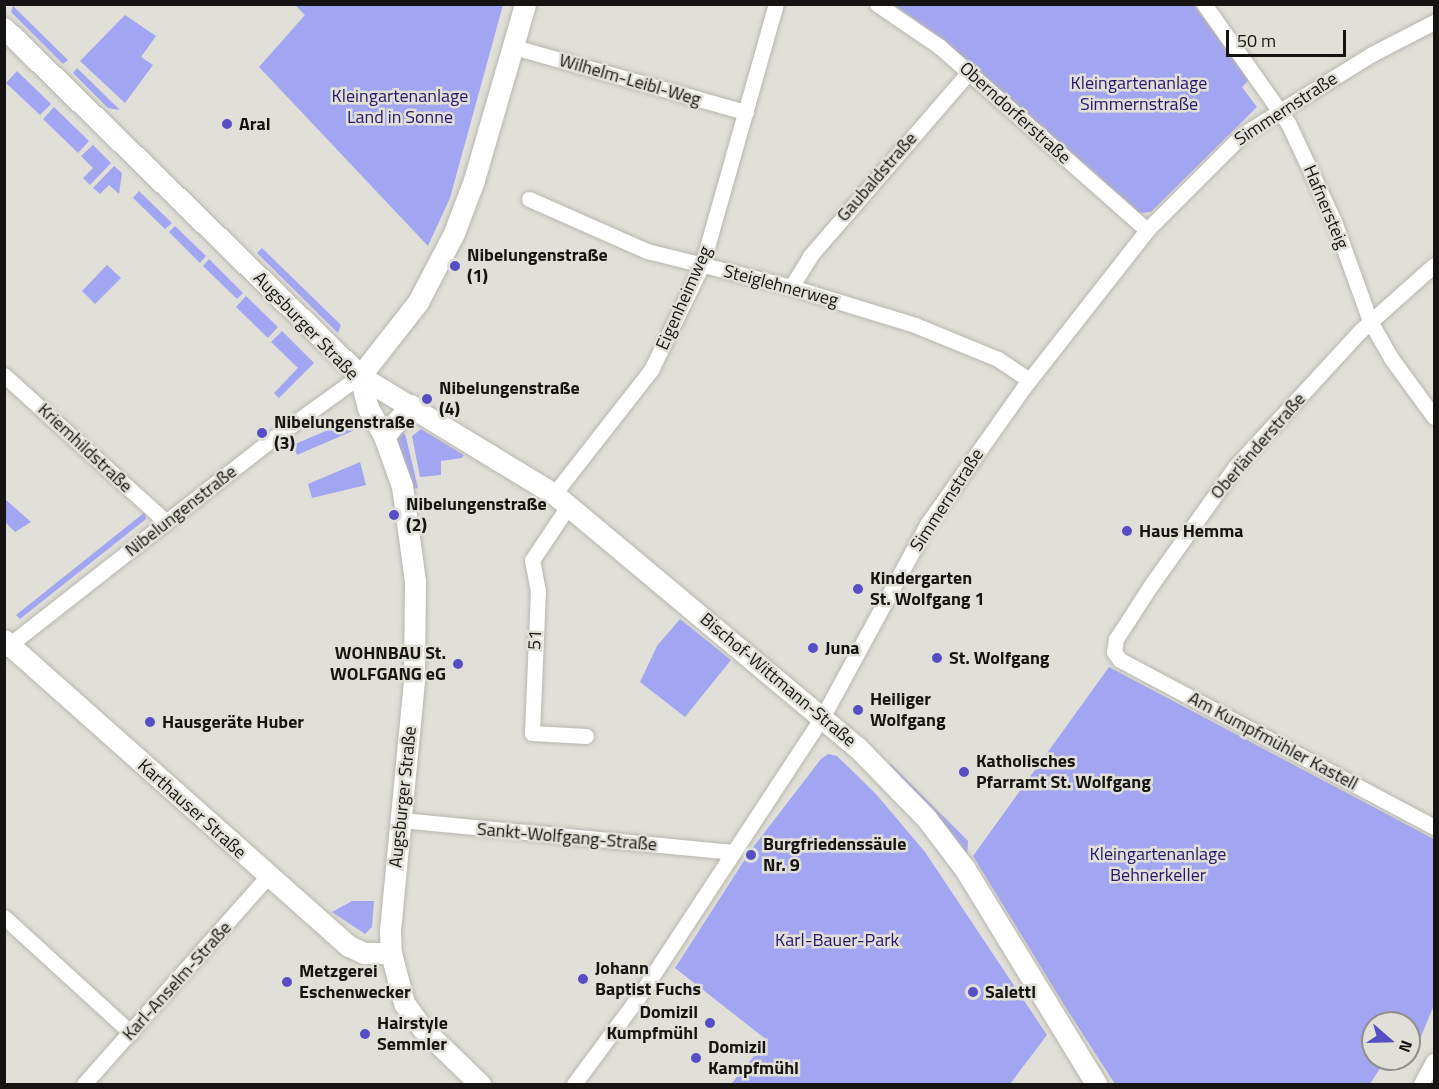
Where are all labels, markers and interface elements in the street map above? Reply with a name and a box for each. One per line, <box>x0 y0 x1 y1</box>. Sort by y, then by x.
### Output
scale bar <box>1229 18 1349 56</box>
text: 50 m <box>1237 27 1276 54</box>
street label: Wilhelm-Leibl-Weg <box>557 49 703 111</box>
street label: Oberndorferstraße <box>955 57 1075 169</box>
street label: Simmernstraße <box>1231 68 1341 150</box>
park label: Kleingartenanlage Simmernstraße <box>1071 73 1207 116</box>
park label: Kleingartenanlage Land in Sonne <box>332 86 468 128</box>
place label: Aral <box>239 113 271 135</box>
marker: Aral <box>220 117 234 131</box>
street label: Gaubaldstraße <box>832 128 922 226</box>
street label: Hafnersteig <box>1299 162 1353 252</box>
street label: Eigenheimweg <box>651 243 717 353</box>
place label: Nibelungenstraße (1) <box>467 245 608 288</box>
marker: Nibelungenstraße (1) <box>448 259 462 273</box>
street label: Steiglehnerweg <box>721 260 841 312</box>
street label: Augsburger Straße <box>249 267 363 385</box>
place label: Nibelungenstraße (4) <box>439 378 580 420</box>
street label: Oberländerstraße <box>1206 388 1310 504</box>
marker: Nibelungenstraße (4) <box>420 392 434 406</box>
street label: Kriemhildstraße <box>33 399 137 497</box>
place label: Nibelungenstraße (3) <box>274 412 415 454</box>
marker: Nibelungenstraße (3) <box>255 426 269 440</box>
street label: Simmernstraße <box>906 445 988 555</box>
street label: Nibelungenstraße <box>121 461 241 561</box>
place label: Nibelungenstraße (2) <box>406 494 547 536</box>
marker: Nibelungenstraße (2) <box>387 508 401 522</box>
place label: Haus Hemma <box>1139 520 1243 542</box>
marker: Haus Hemma <box>1120 524 1134 538</box>
place label: Kindergarten St. Wolfgang 1 <box>870 568 984 610</box>
marker: Kindergarten St. Wolfgang 1 <box>851 582 865 596</box>
street label: Bischof-Wittmann-Straße <box>696 608 860 752</box>
street label: 51 <box>524 629 546 651</box>
place label: Juna <box>825 637 860 659</box>
marker: Juna <box>806 641 820 655</box>
place label: WOHNBAU St. WOLFGANG eG <box>330 643 446 686</box>
place label: St. Wolfgang <box>949 647 1049 669</box>
marker: St. Wolfgang <box>930 651 944 665</box>
marker: WOHNBAU St. WOLFGANG eG <box>451 657 465 671</box>
street label: Am Kumpfmühler Kastell <box>1185 687 1361 795</box>
place label: Heiliger Wolfgang <box>870 689 946 732</box>
marker: Heiliger Wolfgang <box>851 703 865 717</box>
place label: Hausgeräte Huber <box>162 711 304 733</box>
marker: Hausgeräte Huber <box>143 715 157 729</box>
street label: Augsburger Straße <box>385 725 421 869</box>
place label: Katholisches Pfarramt St. Wolfgang <box>976 751 1151 794</box>
street label: Karthauser Straße <box>133 755 251 863</box>
marker: Katholisches Pfarramt St. Wolfgang <box>957 765 971 779</box>
street label: Sankt-Wolfgang-Straße <box>476 818 658 856</box>
place label: Burgfriedenssäule Nr. 9 <box>763 834 906 876</box>
park label: Kleingartenanlage Behnerkeller <box>1090 844 1226 886</box>
marker: Burgfriedenssäule Nr. 9 <box>744 848 758 862</box>
street label: Karl-Anselm-Straße <box>118 917 236 1045</box>
park label: Karl-Bauer-Park <box>775 929 899 951</box>
place label: Johann Baptist Fuchs <box>595 958 701 1000</box>
place label: Metzgerei Eschenwecker <box>299 961 411 1004</box>
marker: Johann Baptist Fuchs <box>576 972 590 986</box>
marker: Metzgerei Eschenwecker <box>280 975 294 989</box>
place label: Salettl <box>985 981 1036 1003</box>
marker: Salettl <box>966 985 980 999</box>
place label: Domizil Kumpfmühl <box>606 1002 698 1044</box>
north arrow <box>1361 1011 1421 1071</box>
place label: Hairstyle Semmler <box>377 1013 448 1056</box>
marker: Domizil Kumpfmühl <box>703 1016 717 1030</box>
marker: Hairstyle Semmler <box>358 1027 372 1041</box>
place label: Domizil Kampfmühl <box>708 1037 799 1080</box>
text: N <box>1393 1037 1419 1056</box>
marker: Domizil Kampfmühl <box>689 1051 703 1065</box>

